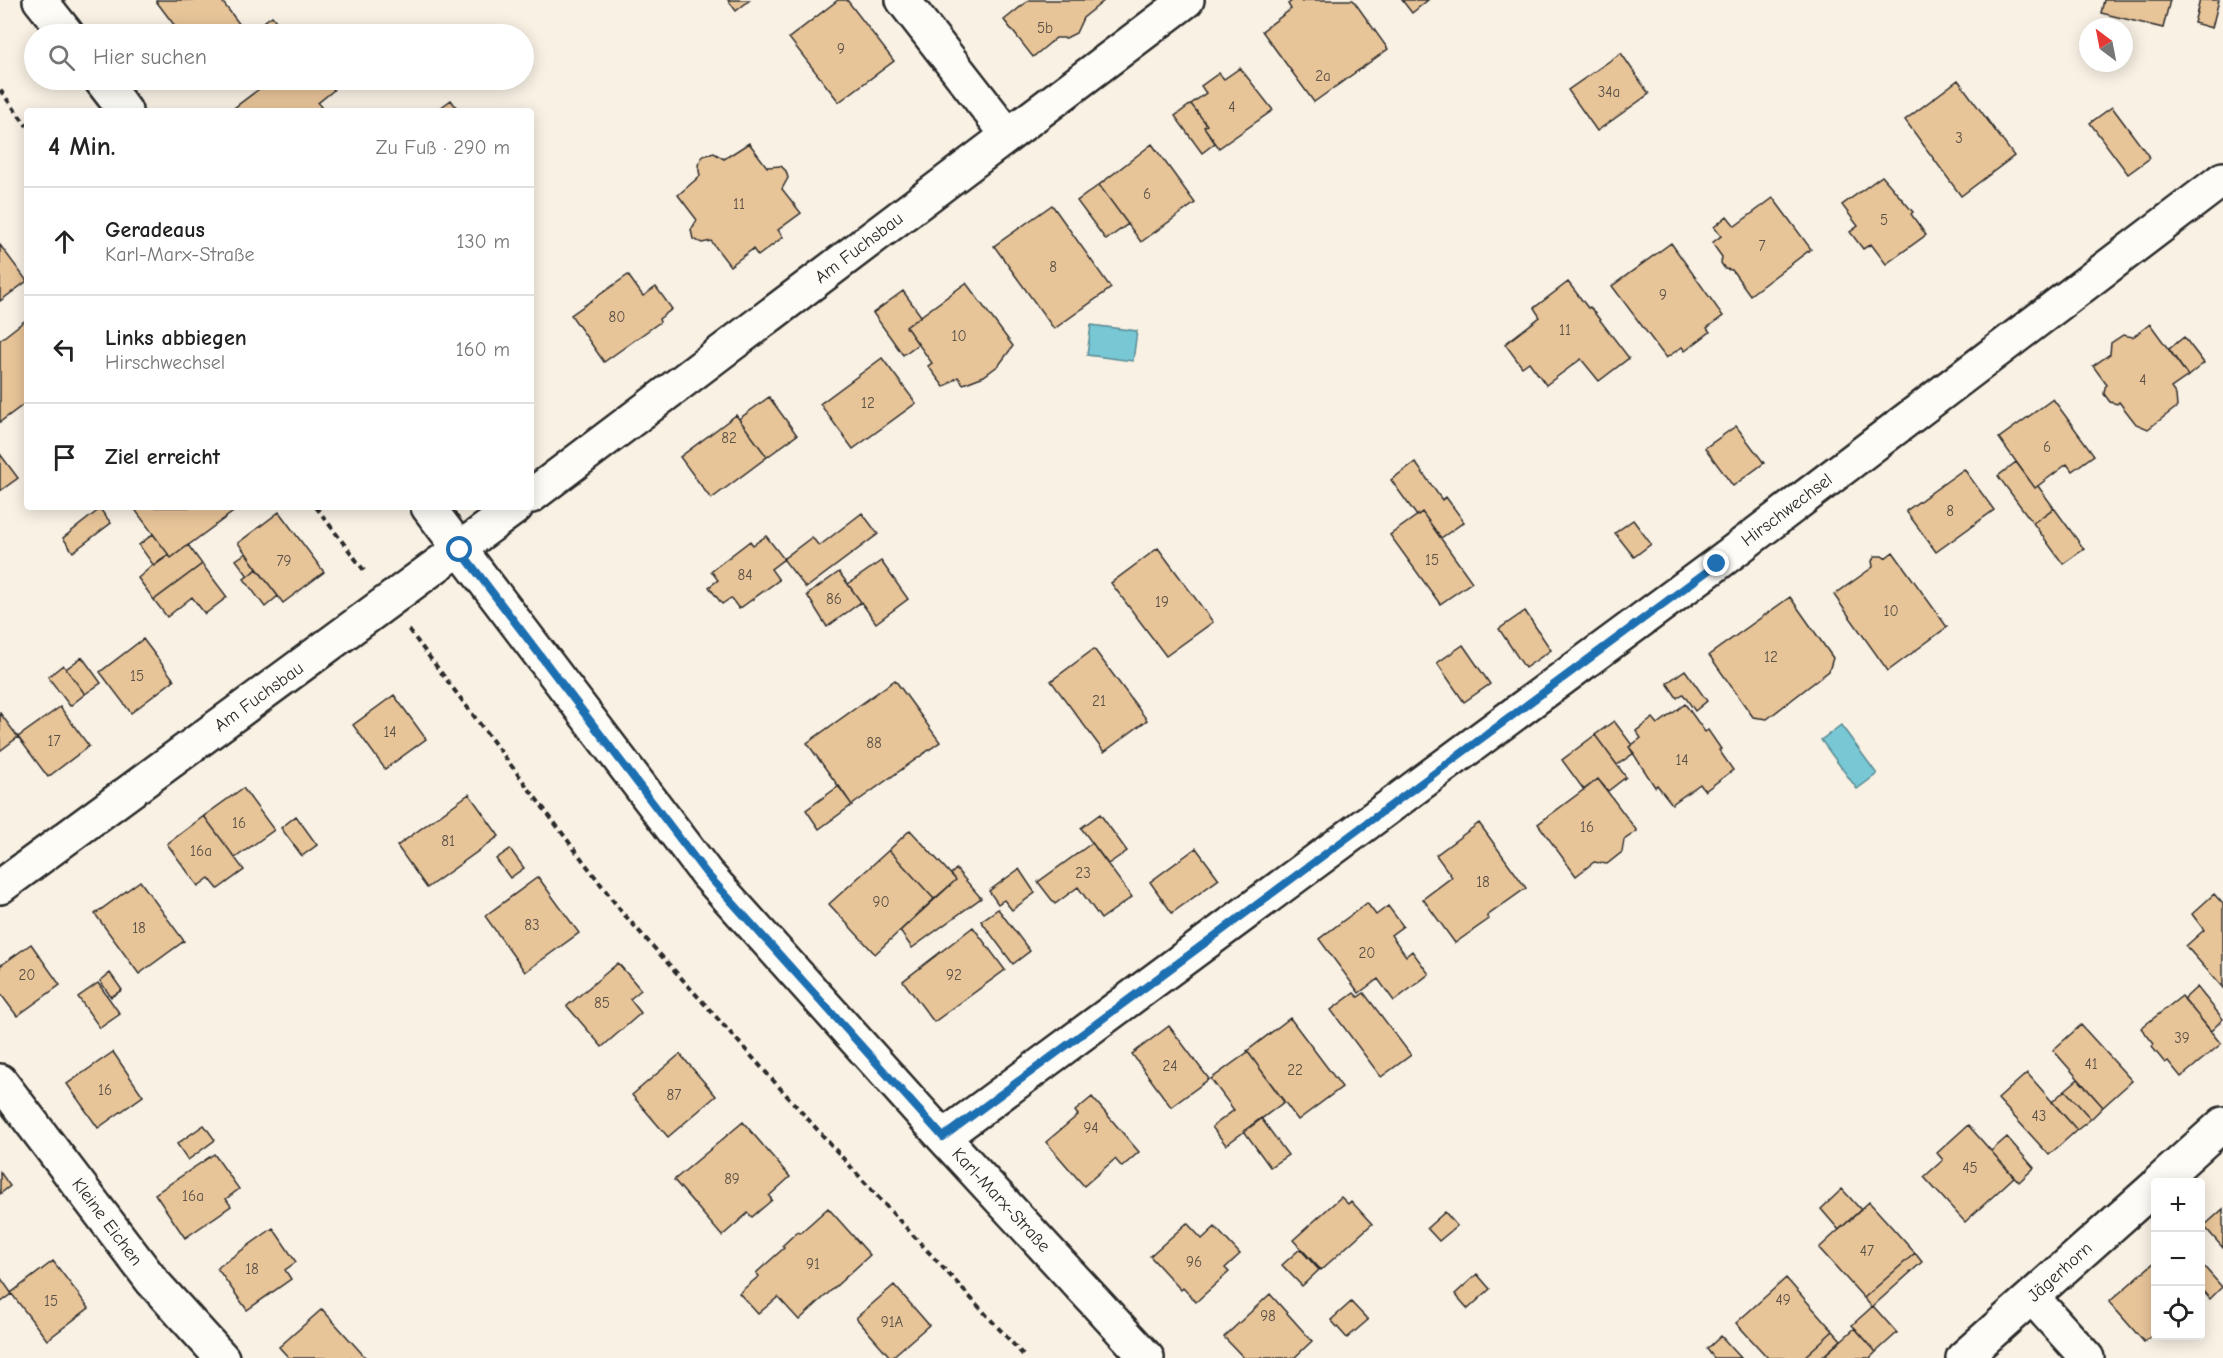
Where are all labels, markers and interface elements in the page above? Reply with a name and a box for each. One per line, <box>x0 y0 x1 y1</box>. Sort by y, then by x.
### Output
north arrow <box>2079 18 2133 72</box>
house number: 5b <box>1037 19 1053 37</box>
search box <box>24 24 534 90</box>
house number: 9 <box>837 40 845 58</box>
icon: search <box>45 41 78 74</box>
text: Hier suchen <box>93 44 207 70</box>
house number: 2a <box>1315 67 1331 85</box>
house number: 34a <box>1598 83 1620 101</box>
house number: 4 <box>1228 98 1236 116</box>
house number: 3 <box>1955 129 1963 147</box>
text: 4 Min. <box>48 132 116 162</box>
text: Zu Fuß · 290 m <box>376 136 510 159</box>
house number: 6 <box>1143 185 1151 203</box>
house number: 11 <box>733 195 745 213</box>
street label: Am Fuchsbau <box>811 208 907 288</box>
house number: 5 <box>1880 211 1888 229</box>
text: Geradeaus <box>105 217 205 243</box>
icon: ahead <box>48 225 81 258</box>
text: 130 m <box>457 230 510 253</box>
house number: 7 <box>1758 237 1766 255</box>
text: Karl-Marx-Straße <box>105 243 255 266</box>
house number: 8 <box>1049 258 1057 276</box>
house number: 9 <box>1659 286 1667 304</box>
house number: 80 <box>609 308 625 326</box>
house number: 11 <box>1559 321 1571 339</box>
text: Links abbiegen <box>105 325 247 351</box>
house number: 10 <box>951 327 967 345</box>
icon: left <box>48 333 81 366</box>
text: 160 m <box>456 338 510 361</box>
text: Hirschwechsel <box>105 351 225 374</box>
house number: 4 <box>2139 371 2147 389</box>
house number: 12 <box>861 394 875 412</box>
house number: 82 <box>721 429 737 447</box>
house number: 6 <box>2043 438 2051 456</box>
icon: arrive <box>48 441 81 474</box>
text: Ziel erreicht <box>105 444 220 470</box>
street label: Hirschwechsel <box>1737 469 1837 551</box>
house number: 8 <box>1946 502 1954 520</box>
route start <box>446 536 472 562</box>
route end <box>1703 550 1729 576</box>
house number: 15 <box>1425 551 1439 569</box>
house number: 79 <box>276 552 292 570</box>
house number: 84 <box>738 566 753 584</box>
house number: 86 <box>826 590 842 608</box>
house number: 19 <box>1155 593 1169 611</box>
house number: 10 <box>1883 602 1899 620</box>
house number: 12 <box>1764 648 1778 666</box>
street label: Am Fuchsbau <box>210 658 308 736</box>
house number: 15 <box>130 667 144 685</box>
house number: 21 <box>1092 692 1106 710</box>
house number: 14 <box>383 723 397 741</box>
house number: 17 <box>47 732 61 750</box>
house number: 88 <box>866 734 882 752</box>
house number: 14 <box>1675 751 1689 769</box>
house number: 16 <box>232 814 246 832</box>
house number: 16 <box>1580 818 1594 836</box>
house number: 81 <box>441 832 455 850</box>
house number: 16a <box>190 842 212 860</box>
house number: 23 <box>1075 864 1091 882</box>
house number: 18 <box>1476 873 1490 891</box>
house number: 90 <box>872 893 890 911</box>
house number: 83 <box>524 916 540 934</box>
house number: 18 <box>132 919 146 937</box>
house number: 20 <box>1359 944 1375 962</box>
house number: 20 <box>19 966 35 984</box>
house number: 92 <box>946 966 962 984</box>
house number: 85 <box>594 994 610 1012</box>
house number: 39 <box>2174 1029 2190 1047</box>
house number: 41 <box>2084 1055 2098 1073</box>
house number: 24 <box>1162 1057 1178 1075</box>
house number: 22 <box>1287 1061 1303 1079</box>
house number: 16 <box>98 1081 112 1099</box>
house number: 87 <box>667 1086 681 1104</box>
house number: 43 <box>2032 1107 2046 1125</box>
house number: 94 <box>1083 1119 1099 1137</box>
street label: Karl-Marx-Straße <box>947 1144 1055 1256</box>
house number: 45 <box>1962 1159 1978 1177</box>
house number: 89 <box>724 1170 740 1188</box>
street label: Kleine Eichen <box>67 1174 147 1270</box>
map controls <box>2151 1178 2205 1340</box>
button: + <box>2151 1178 2205 1232</box>
house number: 16a <box>182 1187 204 1205</box>
button: − <box>2151 1232 2205 1286</box>
street label: Jägerhorn <box>2023 1238 2097 1306</box>
house number: 47 <box>1860 1242 1874 1260</box>
house number: 96 <box>1186 1253 1202 1271</box>
house number: 91 <box>806 1255 820 1273</box>
house number: 18 <box>245 1260 259 1278</box>
button: locate <box>2151 1286 2205 1340</box>
house number: 49 <box>1775 1291 1791 1309</box>
house number: 15 <box>44 1292 58 1310</box>
house number: 98 <box>1260 1307 1276 1325</box>
house number: 91A <box>881 1313 904 1331</box>

